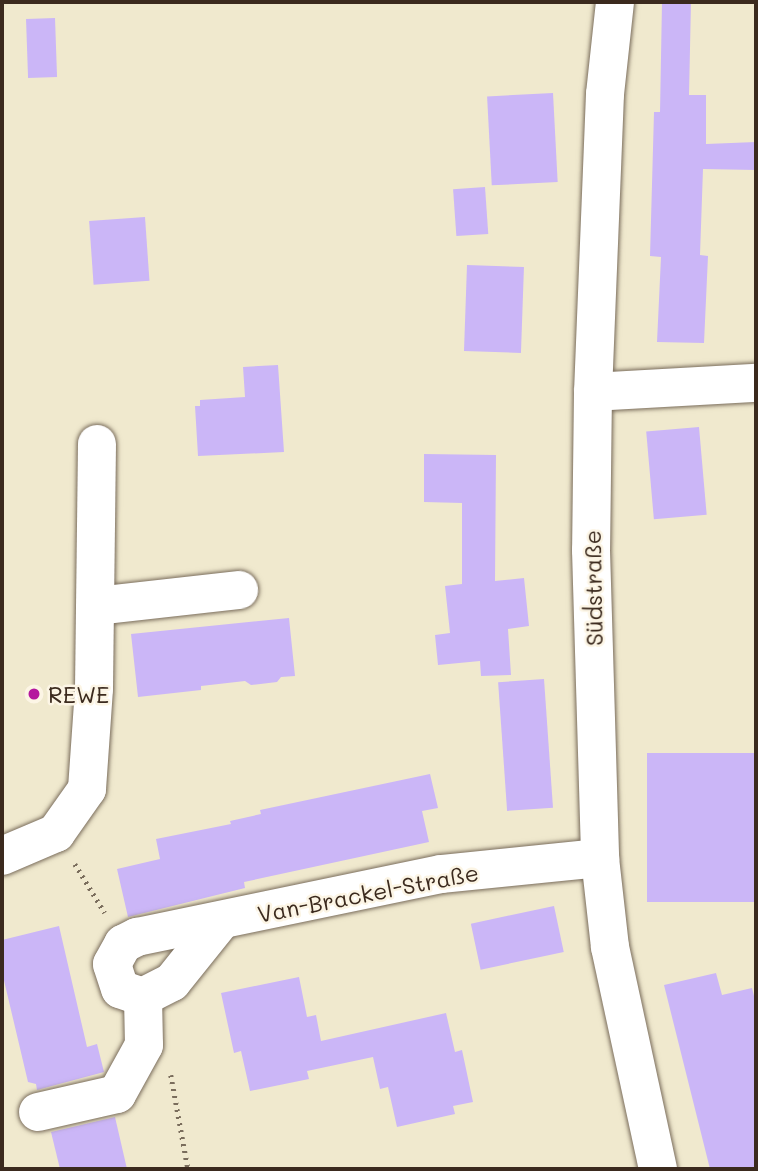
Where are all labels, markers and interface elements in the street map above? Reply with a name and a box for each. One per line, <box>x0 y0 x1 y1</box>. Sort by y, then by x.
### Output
street label: Südstraße <box>578 530 608 646</box>
place label: REWE <box>48 680 109 708</box>
marker: REWE <box>26 686 42 702</box>
street label: Van-Brackel-Straße <box>255 858 481 928</box>

